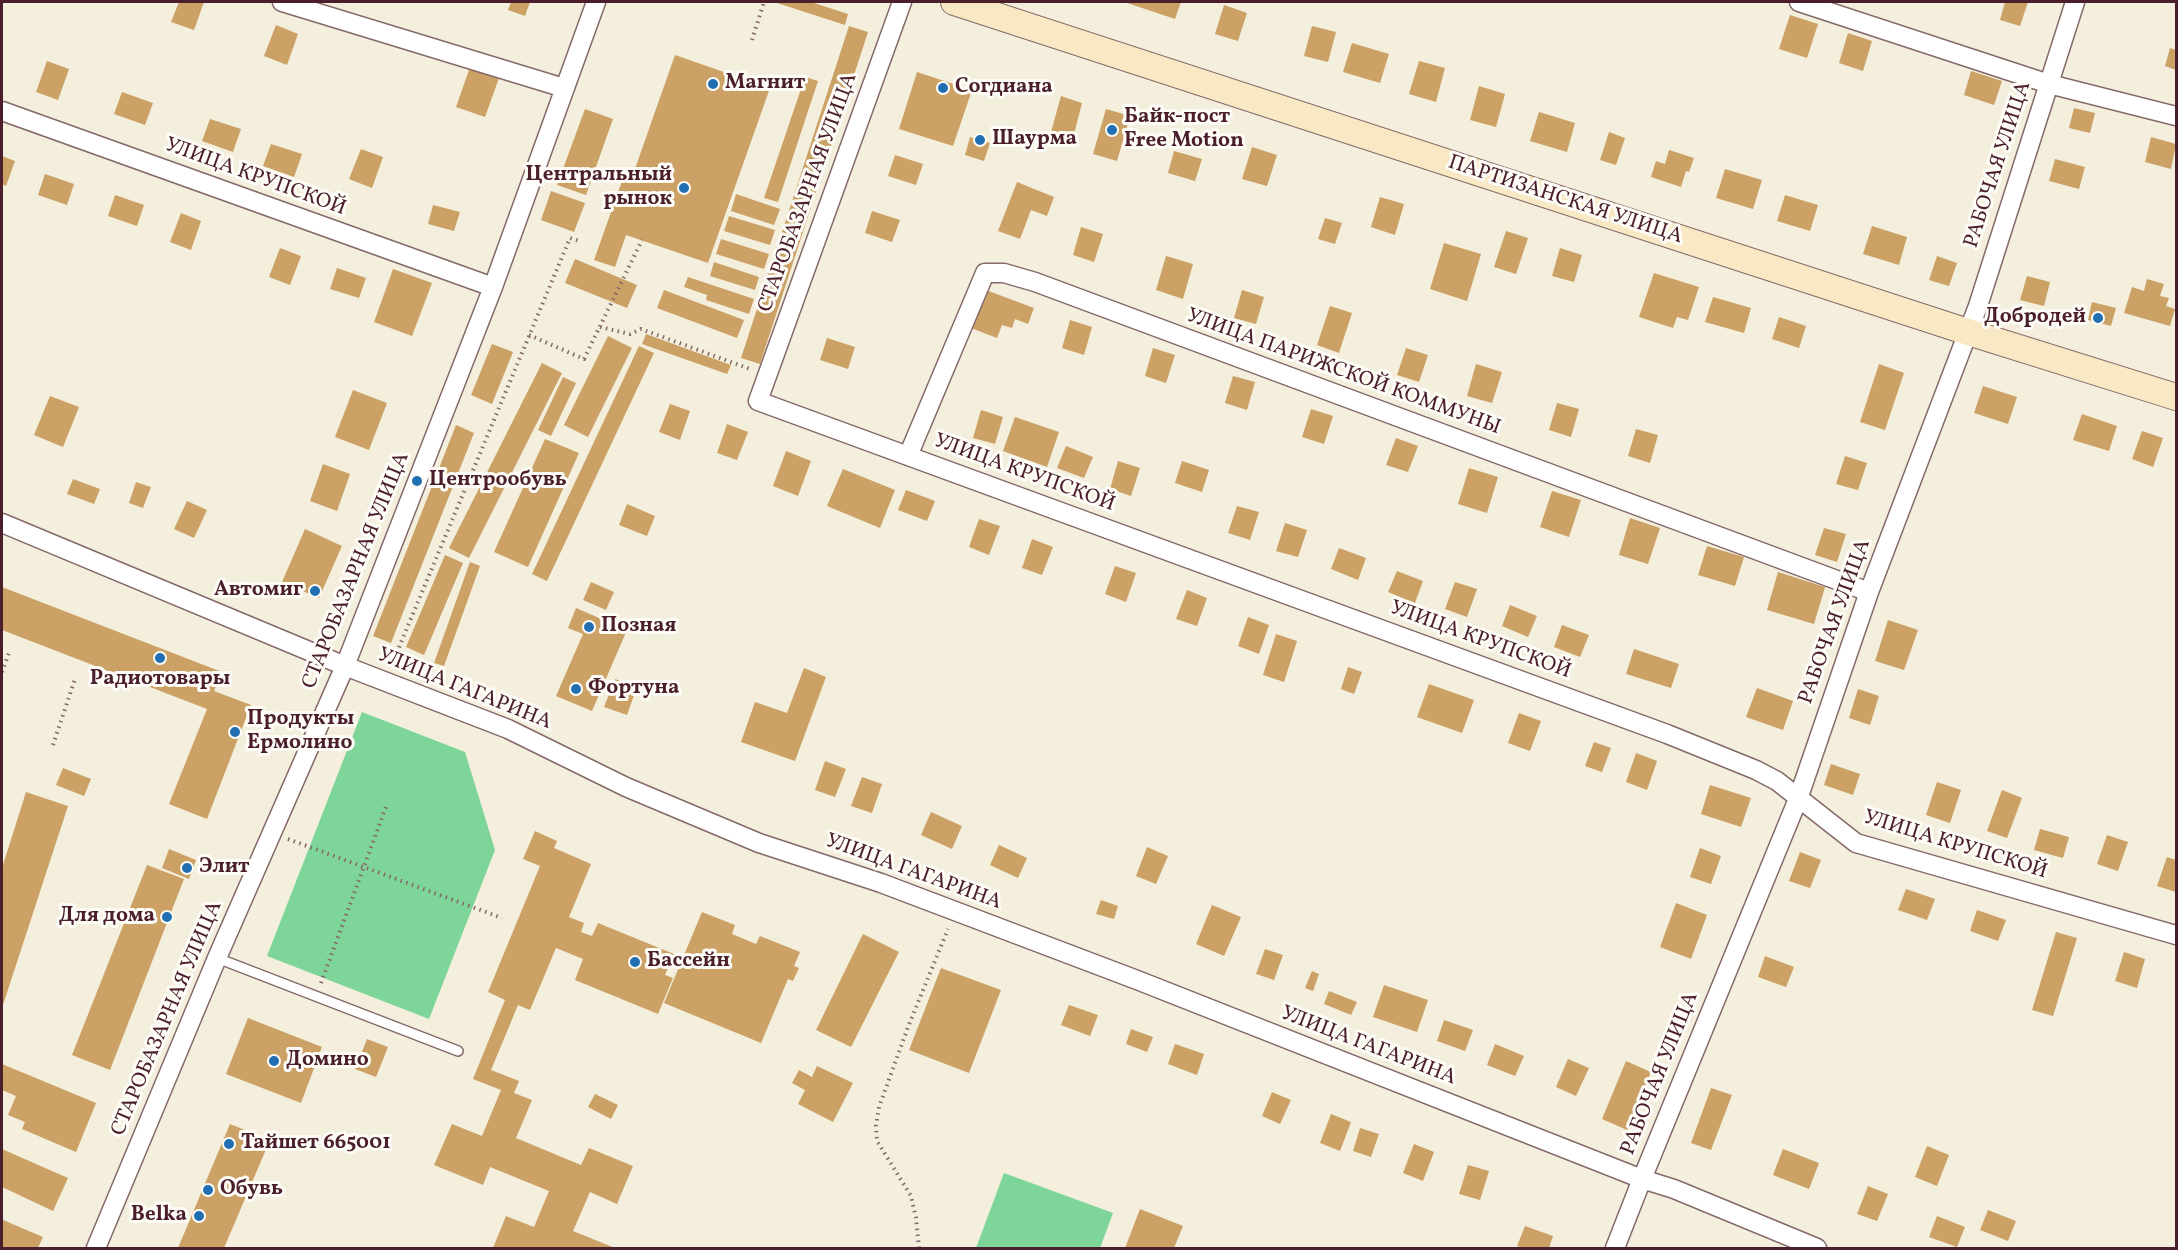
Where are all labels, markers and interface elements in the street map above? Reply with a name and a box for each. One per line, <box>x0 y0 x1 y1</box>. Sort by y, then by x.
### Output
street label: СТАРОБАЗАРНАЯ УЛИЦА <box>754 70 864 316</box>
place label: Магнит <box>725 71 805 97</box>
place label: Согдиана <box>955 75 1053 101</box>
marker: Магнит <box>706 77 720 91</box>
street label: РАБОЧАЯ УЛИЦА <box>1960 79 2038 251</box>
marker: Согдиана <box>936 81 950 95</box>
place label: Байк-пост Free Motion <box>1124 105 1244 155</box>
marker: Байк-пост Free Motion <box>1105 123 1119 137</box>
place label: Шаурма <box>992 127 1077 153</box>
marker: Шаурма <box>973 133 987 147</box>
street label: УЛИЦА КРУПСКОЙ <box>161 134 349 222</box>
street label: ПАРТИЗАНСКАЯ УЛИЦА <box>1445 151 1685 251</box>
place label: Центральный рынок <box>525 163 672 213</box>
marker: Центральный рынок <box>677 181 691 195</box>
street label: УЛИЦА ПАРИЖСКОЙ КОММУНЫ <box>1182 304 1504 442</box>
place label: Добродей <box>1984 305 2086 331</box>
marker: Добродей <box>2091 311 2105 325</box>
street label: УЛИЦА КРУПСКОЙ <box>930 430 1118 518</box>
street label: СТАРОБАЗАРНАЯ УЛИЦА <box>298 449 416 693</box>
place label: Центрообувь <box>429 468 567 494</box>
marker: Центрообувь <box>410 474 424 488</box>
street label: РАБОЧАЯ УЛИЦА <box>1794 536 1878 708</box>
place label: Автомиг <box>214 578 303 604</box>
marker: Автомиг <box>308 584 322 598</box>
street label: УЛИЦА КРУПСКОЙ <box>1386 597 1574 685</box>
place label: Позная <box>601 614 676 640</box>
marker: Позная <box>582 620 596 634</box>
street label: УЛИЦА ГАГАРИНА <box>373 644 555 736</box>
marker: Радиотовары <box>153 651 167 665</box>
place label: Радиотовары <box>90 667 230 693</box>
place label: Фортуна <box>588 676 680 702</box>
marker: Фортуна <box>569 682 583 696</box>
place label: Продукты Ермолино <box>247 707 354 757</box>
marker: Продукты Ермолино <box>228 725 242 739</box>
street label: УЛИЦА КРУПСКОЙ <box>1860 806 2050 886</box>
street label: УЛИЦА ГАГАРИНА <box>821 829 1005 917</box>
place label: Элит <box>199 855 250 881</box>
marker: Элит <box>180 861 194 875</box>
street label: СТАРОБАЗАРНАЯ УЛИЦА <box>107 898 229 1140</box>
place label: Для дома <box>59 904 155 930</box>
marker: Для дома <box>160 910 174 924</box>
place label: Бассейн <box>647 949 730 975</box>
marker: Бассейн <box>628 955 642 969</box>
street label: РАБОЧАЯ УЛИЦА <box>1617 989 1705 1159</box>
street label: УЛИЦА ГАГАРИНА <box>1277 1002 1459 1092</box>
place label: Домино <box>286 1048 369 1074</box>
marker: Домино <box>267 1054 281 1068</box>
place label: Тайшет 665001 <box>241 1131 391 1157</box>
marker: Тайшет 665001 <box>222 1137 236 1151</box>
place label: Обувь <box>220 1177 283 1203</box>
marker: Обувь <box>201 1183 215 1197</box>
place label: Belka <box>131 1203 187 1229</box>
marker: Belka <box>192 1209 206 1223</box>

